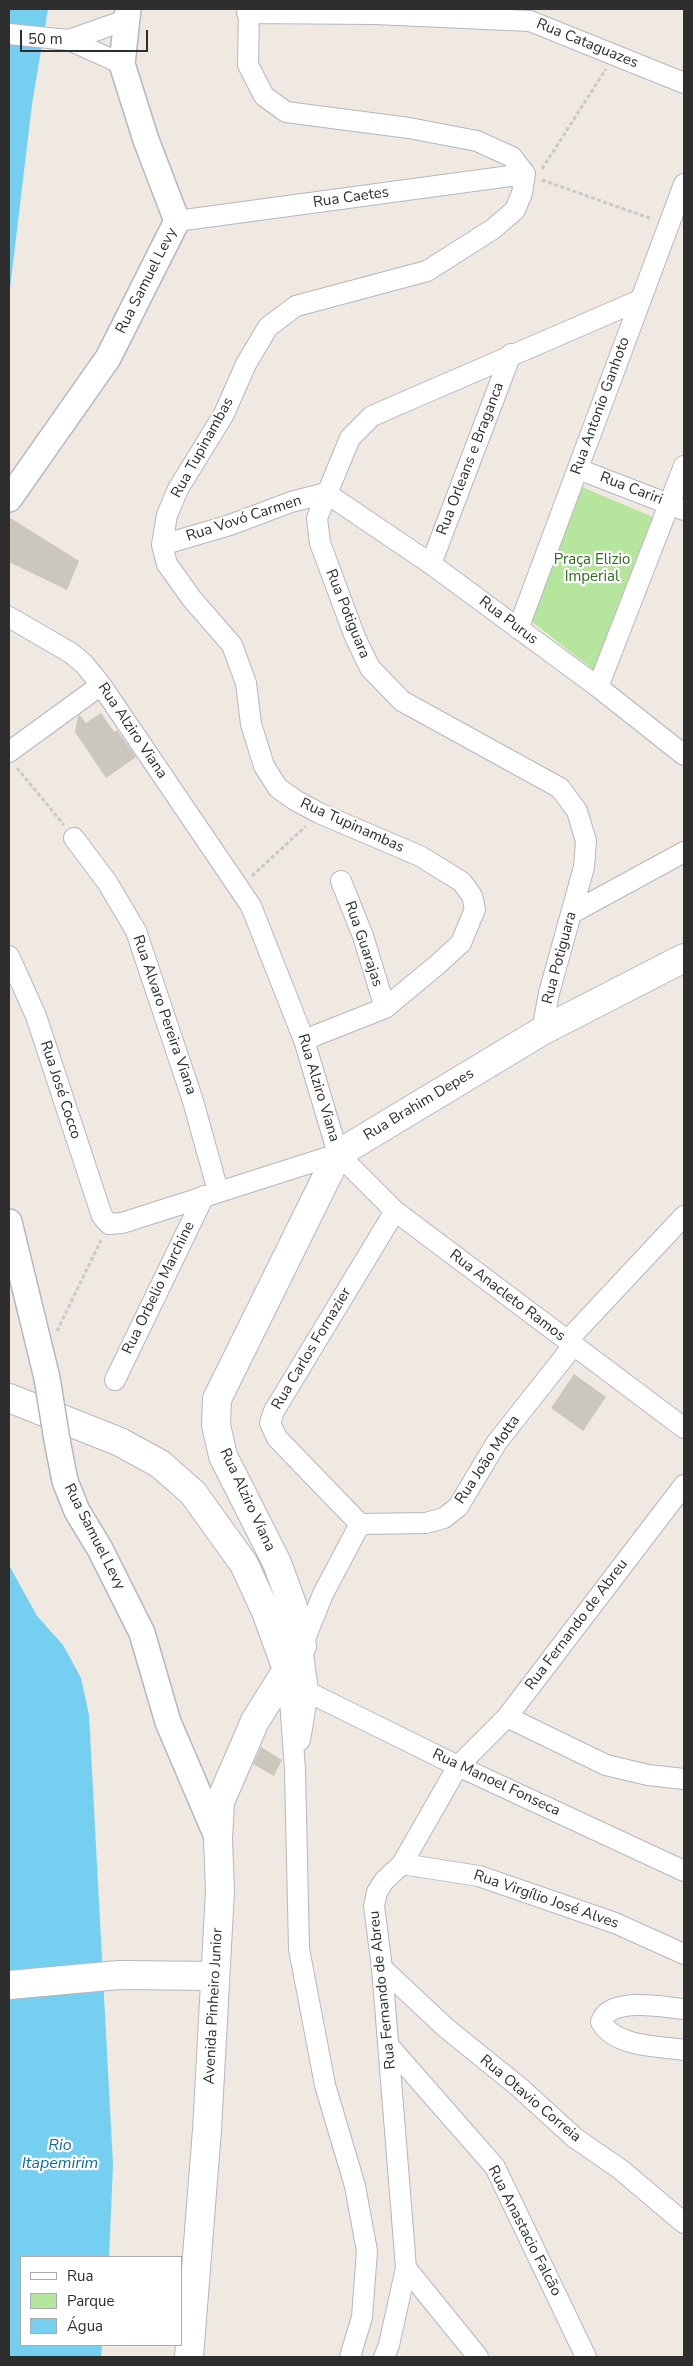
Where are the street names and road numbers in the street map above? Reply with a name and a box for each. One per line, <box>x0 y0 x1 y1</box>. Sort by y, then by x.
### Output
street label: Rua Cataguazes <box>533 15 641 73</box>
street label: Rua Caetes <box>312 184 390 212</box>
street label: Rua Samuel Levy <box>113 225 181 337</box>
street label: Rua Antonio Ganhoto <box>568 335 634 477</box>
street label: Rua Orleans e Braganca <box>434 380 508 538</box>
street label: Rua Tupinambas <box>168 395 238 501</box>
street label: Rua Cariri <box>597 469 665 509</box>
street label: Rua Vovó Carmen <box>184 492 304 546</box>
street label: Rua Potiguara <box>321 567 373 661</box>
street label: Rua Purus <box>475 593 541 649</box>
street label: Rua Alziro Viana <box>93 680 171 782</box>
street label: Rua Tupinambas <box>297 795 407 857</box>
street label: Rua Guarajas <box>340 899 386 989</box>
street label: Rua Potiguara <box>539 910 581 1006</box>
street label: Rua Alvaro Pereira Viana <box>128 933 200 1097</box>
street label: Rua Alziro Viana <box>293 1032 343 1144</box>
street label: Rua José Cocco <box>36 1039 84 1141</box>
street label: Rua Brahim Depes <box>361 1065 477 1145</box>
street label: Rua Orbelio Marchine <box>119 1219 199 1357</box>
street label: Rua Anacleto Ramos <box>445 1246 569 1346</box>
street label: Rua Carlos Fornazier <box>268 1285 356 1413</box>
street label: Rua João Motta <box>452 1412 524 1508</box>
street label: Rua Alziro Viana <box>215 1446 279 1554</box>
street label: Rua Samuel Levy <box>60 1481 128 1593</box>
street label: Rua Fernando de Abreu <box>522 1556 632 1694</box>
street label: Rua Manoel Fonseca <box>429 1745 563 1821</box>
street label: Rua Virgílio José Alves <box>471 1867 621 1933</box>
street label: Rua Fernando de Abreu <box>366 1910 400 2070</box>
street label: Avenida Pinheiro Junior <box>201 1927 227 2085</box>
street label: Rua Otavio Correia <box>476 2052 584 2146</box>
street label: Rua Anastacio Falcão <box>483 2163 565 2299</box>

